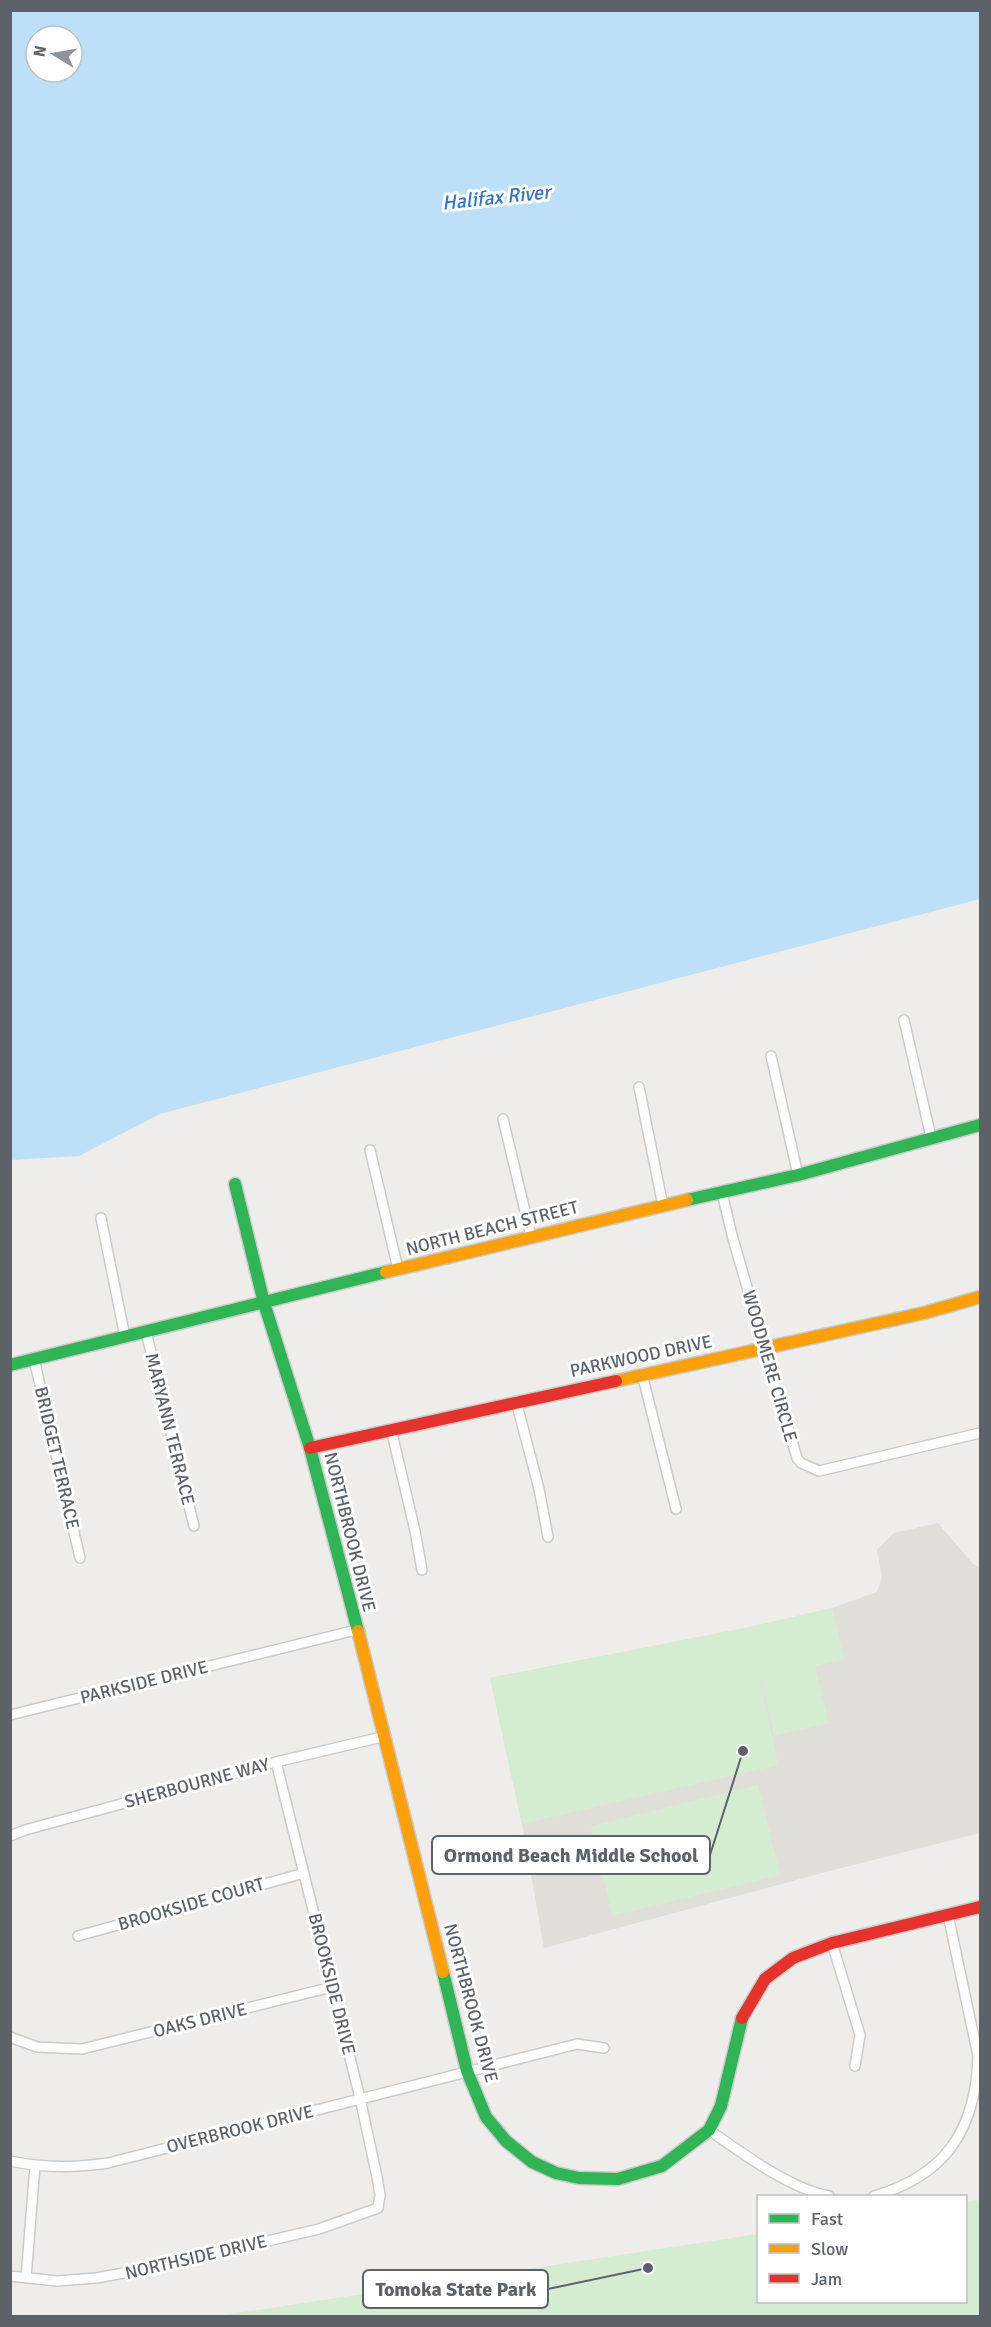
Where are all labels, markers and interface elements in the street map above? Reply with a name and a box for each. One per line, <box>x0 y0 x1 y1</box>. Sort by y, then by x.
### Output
north arrow <box>24 24 84 84</box>
text: N <box>29 44 51 59</box>
water label: Halifax River <box>441 179 554 216</box>
street label: NORTH BEACH STREET <box>404 1196 581 1260</box>
street label: WOODMERE CIRCLE <box>738 1287 802 1445</box>
street label: PARKWOOD DRIVE <box>568 1330 714 1382</box>
street label: MARYANN TERRACE <box>140 1351 200 1507</box>
street label: BRIDGET TERRACE <box>30 1385 84 1531</box>
street label: NORTHBROOK DRIVE <box>320 1450 380 1614</box>
street label: PARKSIDE DRIVE <box>78 1655 210 1709</box>
street label: SHERBOURNE WAY <box>122 1753 272 1813</box>
callout: Ormond Beach Middle School <box>432 1836 710 1874</box>
text: Ormond Beach Middle School <box>444 1843 698 1868</box>
street label: BROOKSIDE COURT <box>115 1873 267 1935</box>
street label: BROOKSIDE DRIVE <box>304 1911 360 2057</box>
street label: NORTHBROOK DRIVE <box>439 1921 503 2085</box>
street label: OAKS DRIVE <box>151 1998 249 2042</box>
street label: OVERBROOK DRIVE <box>164 2100 316 2158</box>
legend <box>757 2195 967 2303</box>
text: Fast <box>811 2208 843 2230</box>
street label: NORTHSIDE DRIVE <box>123 2230 269 2284</box>
text: Slow <box>811 2238 848 2260</box>
text: Jam <box>811 2268 842 2290</box>
callout: Tomoka State Park <box>363 2270 548 2308</box>
text: Tomoka State Park <box>375 2277 537 2302</box>

